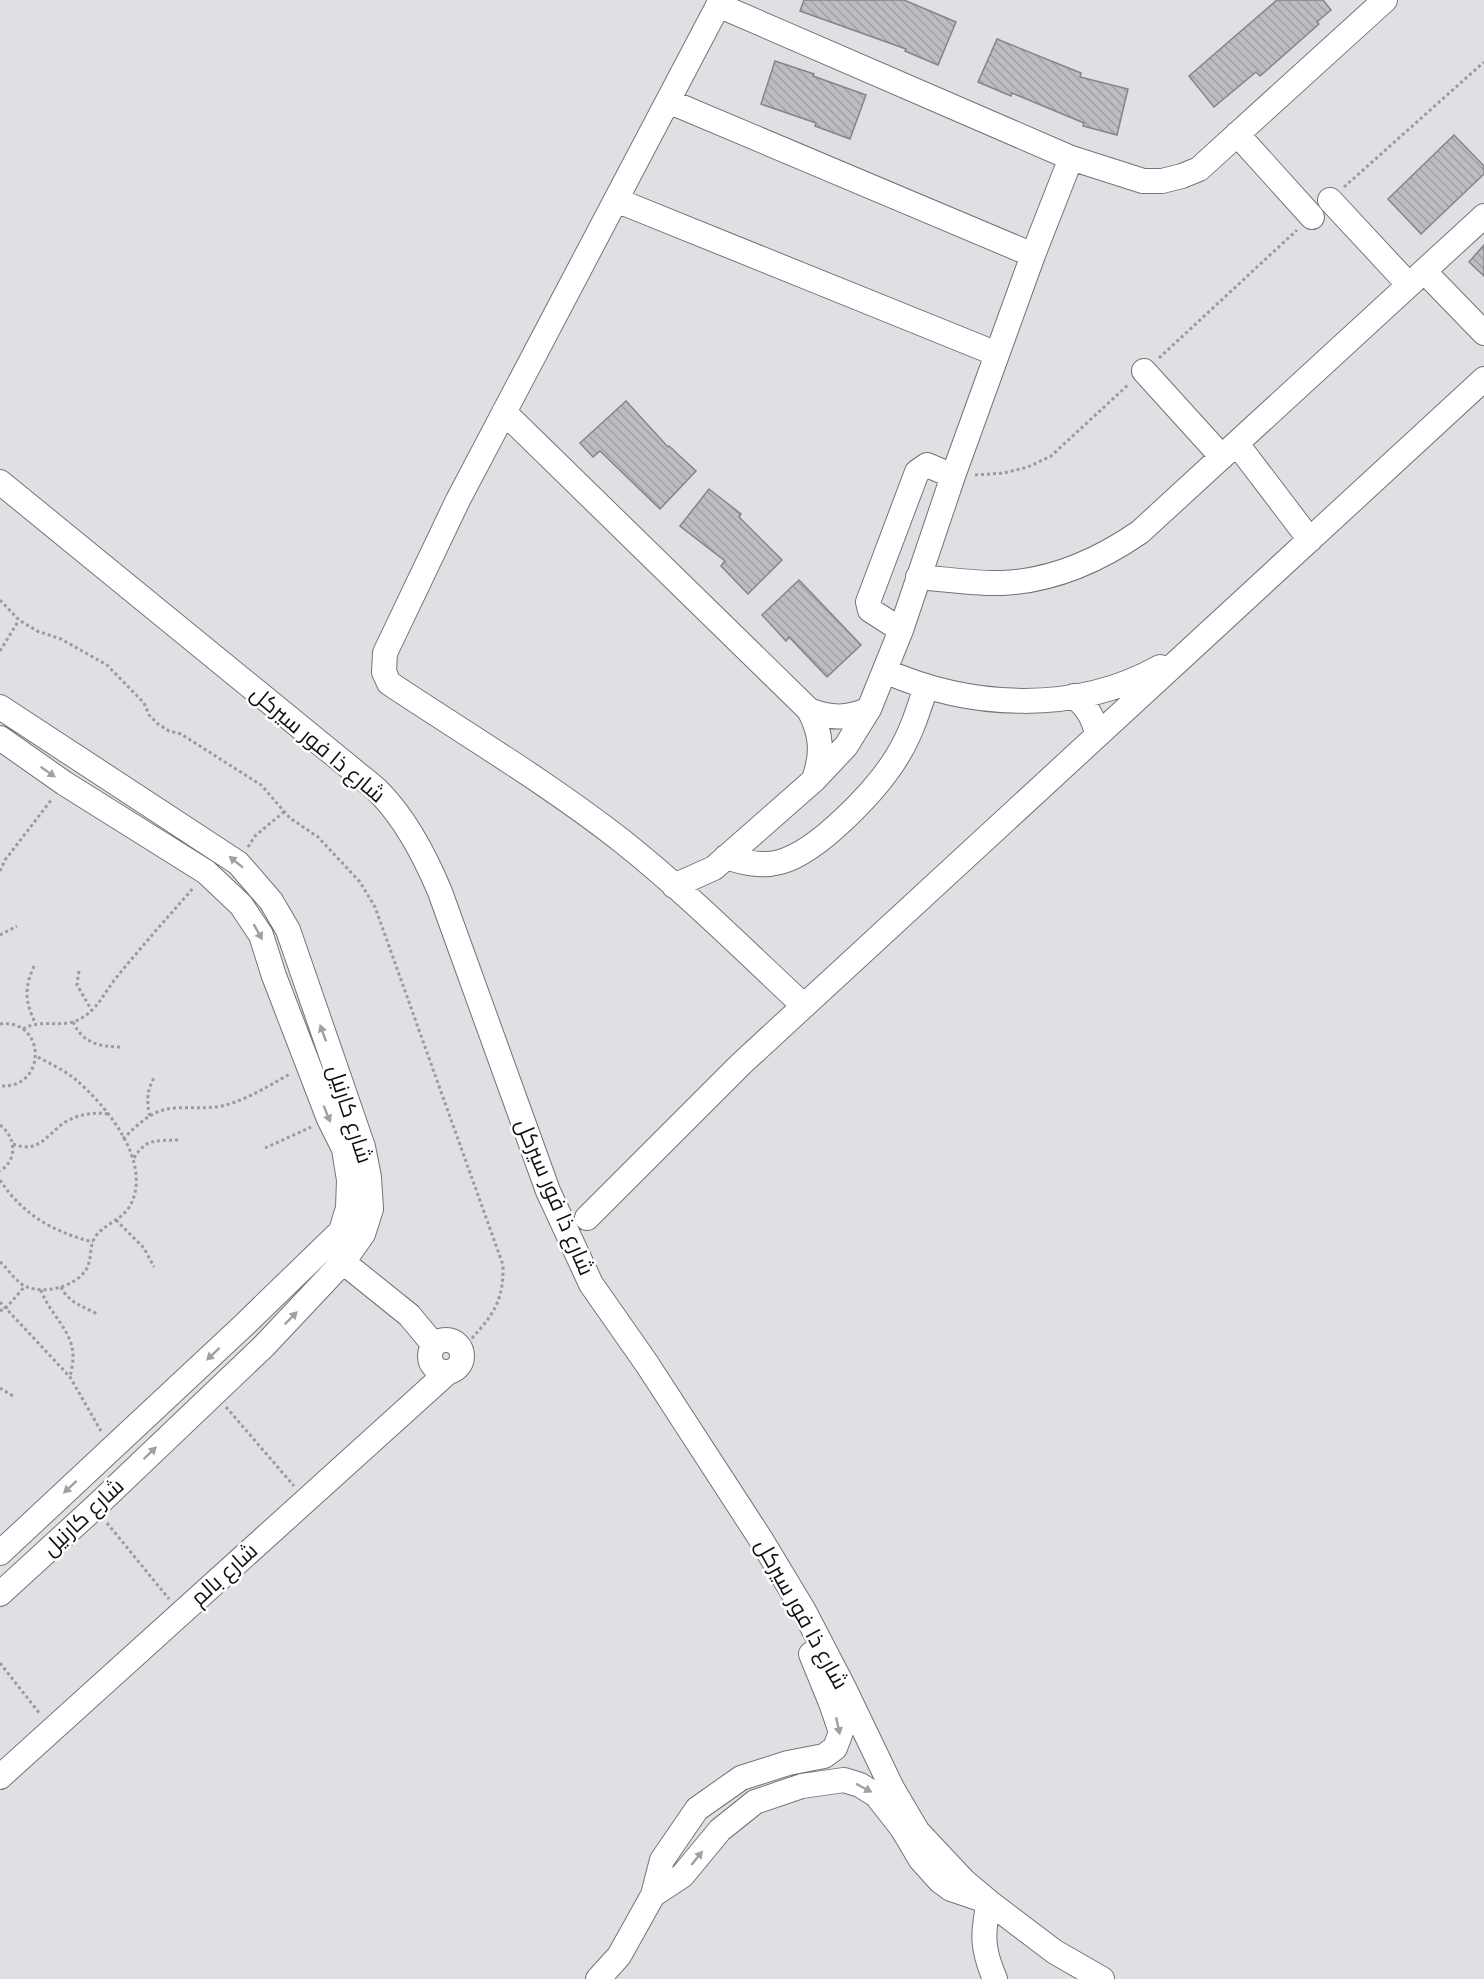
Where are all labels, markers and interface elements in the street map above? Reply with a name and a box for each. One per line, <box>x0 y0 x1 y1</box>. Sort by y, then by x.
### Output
street label: شارع ذا فور سيركل <box>244 680 391 809</box>
one-way arrow <box>40 766 56 777</box>
one-way arrow <box>228 856 244 869</box>
one-way arrow <box>253 924 263 941</box>
one-way arrow <box>318 1024 328 1042</box>
street label: شارع كارنيل <box>320 1061 379 1167</box>
one-way arrow <box>322 1105 332 1123</box>
street label: شارع ذا فور سيركل <box>509 1115 600 1280</box>
one-way arrow <box>283 1312 297 1326</box>
one-way arrow <box>206 1347 221 1360</box>
one-way arrow <box>143 1447 157 1461</box>
street label: شارع كارنيل <box>37 1472 130 1562</box>
one-way arrow <box>64 1479 78 1493</box>
street label: شارع ذا فور سيركل <box>749 1534 854 1694</box>
street label: شارع بالم <box>185 1537 264 1613</box>
one-way arrow <box>833 1717 843 1735</box>
one-way arrow <box>856 1783 873 1793</box>
one-way arrow <box>691 1850 704 1866</box>

